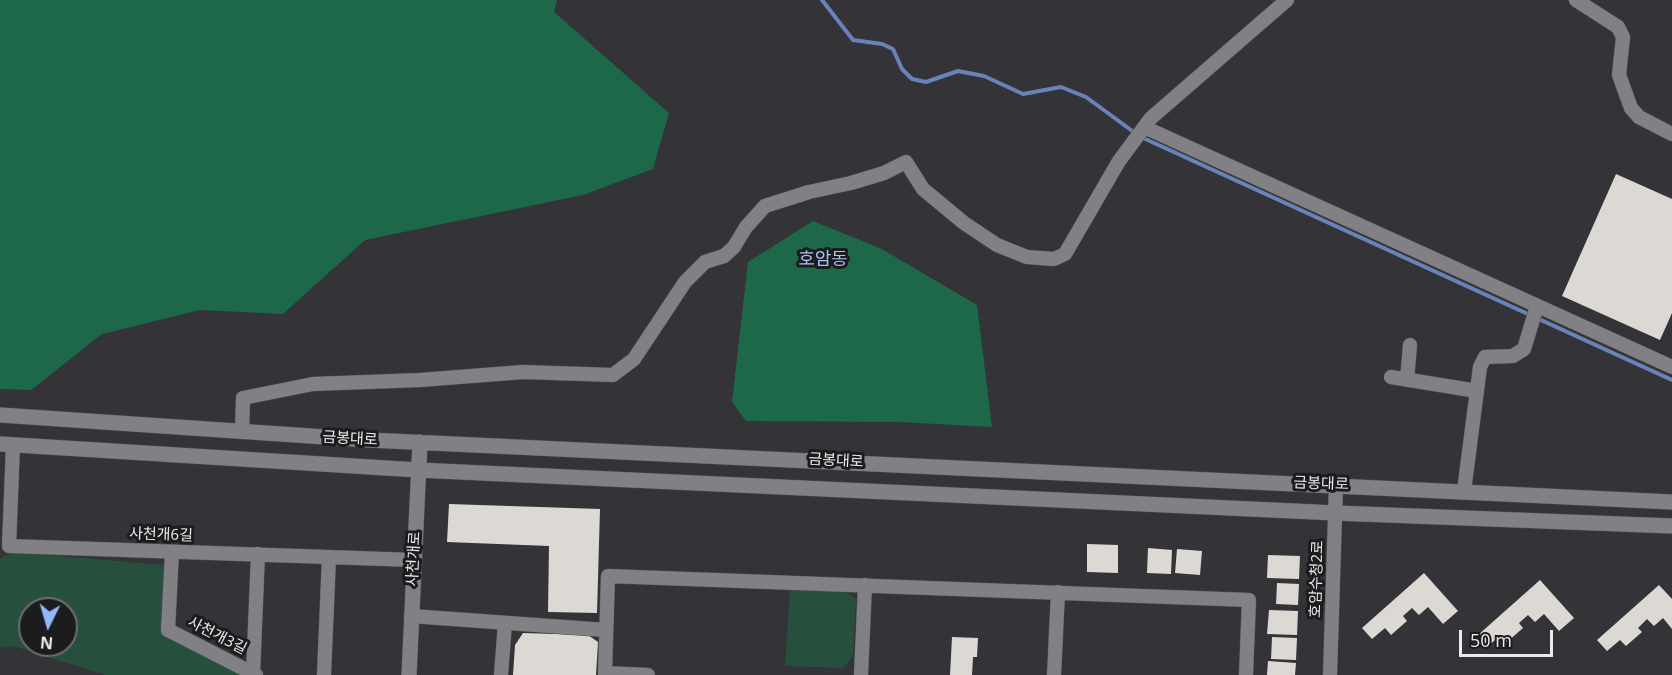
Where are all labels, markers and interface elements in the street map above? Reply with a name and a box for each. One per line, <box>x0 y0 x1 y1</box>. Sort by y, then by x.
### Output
district label: 호암동 <box>798 249 848 271</box>
street label: 금봉대로 <box>322 429 378 449</box>
street label: 금봉대로 <box>808 451 864 471</box>
street label: 금봉대로 <box>1293 474 1349 494</box>
street label: 사천개6길 <box>129 525 193 545</box>
street label: 사천개로 <box>404 531 424 587</box>
street label: 호암수청2로 <box>1307 540 1327 618</box>
north arrow <box>18 597 78 657</box>
street label: 사천개3길 <box>185 614 249 658</box>
scale bar <box>1462 618 1556 656</box>
text: 50 m <box>1470 628 1512 652</box>
text: N <box>39 631 54 654</box>

